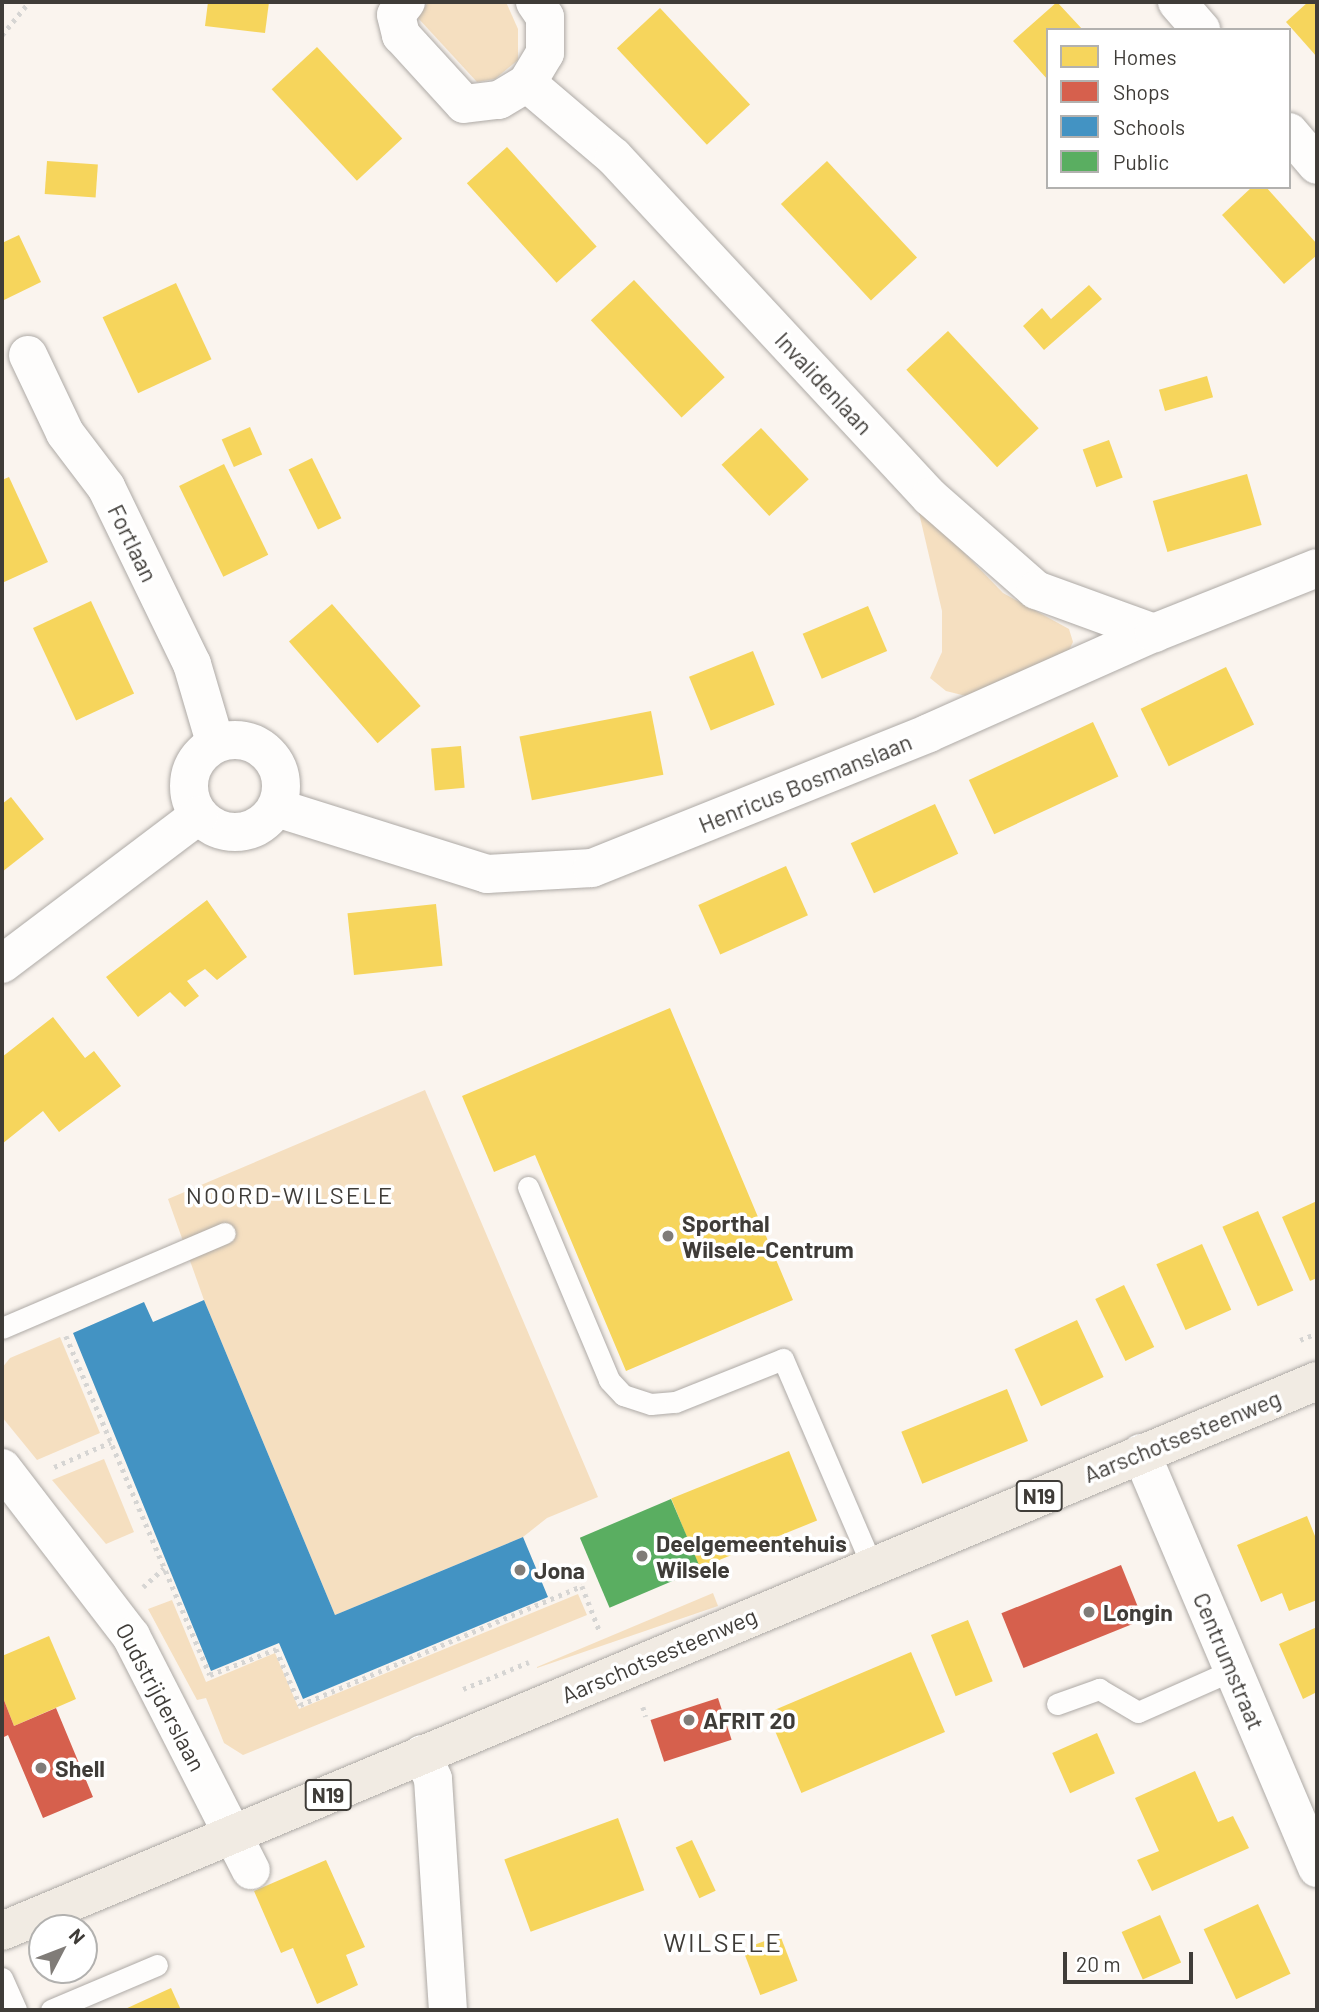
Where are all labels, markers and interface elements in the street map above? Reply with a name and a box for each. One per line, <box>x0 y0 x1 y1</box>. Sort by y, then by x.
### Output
legend <box>1046 28 1291 189</box>
text: Homes <box>1113 44 1177 69</box>
text: Shops <box>1113 79 1170 104</box>
text: Schools <box>1113 114 1185 139</box>
text: Public <box>1113 149 1169 174</box>
street label: Invalidenlaan <box>770 326 878 440</box>
street label: Fortlaan <box>102 500 164 586</box>
street label: Henricus Bosmanslaan <box>694 728 916 838</box>
district label: NOORD-WILSELE <box>187 1181 393 1209</box>
place label: Sporthal Wilsele-Centrum <box>682 1209 854 1263</box>
marker: Sporthal Wilsele-Centrum <box>660 1228 676 1244</box>
street label: Aarschotsesteenweg <box>1080 1384 1284 1488</box>
road number: N19 <box>1014 1478 1064 1514</box>
place label: Deelgemeentehuis Wilsele <box>656 1529 847 1583</box>
marker: Deelgemeentehuis Wilsele <box>634 1548 650 1564</box>
place label: Jona <box>534 1556 585 1584</box>
marker: Jona <box>512 1562 528 1578</box>
street label: Centrumstraat <box>1188 1588 1270 1734</box>
place label: Longin <box>1103 1598 1173 1626</box>
street label: Aarschotsesteenweg <box>557 1601 761 1709</box>
marker: Longin <box>1081 1604 1097 1620</box>
street label: Oudstrijderslaan <box>110 1618 212 1776</box>
place label: AFRIT 20 <box>703 1706 796 1734</box>
marker: AFRIT 20 <box>681 1712 697 1728</box>
place label: Shell <box>55 1754 105 1782</box>
marker: Shell <box>33 1760 49 1776</box>
road number: N19 <box>304 1778 352 1812</box>
north arrow <box>28 1914 98 1984</box>
text: N <box>65 1924 90 1948</box>
district label: WILSELE <box>664 1926 782 1958</box>
scale bar <box>1067 1938 1196 1982</box>
text: 20 m <box>1076 1951 1121 1976</box>

